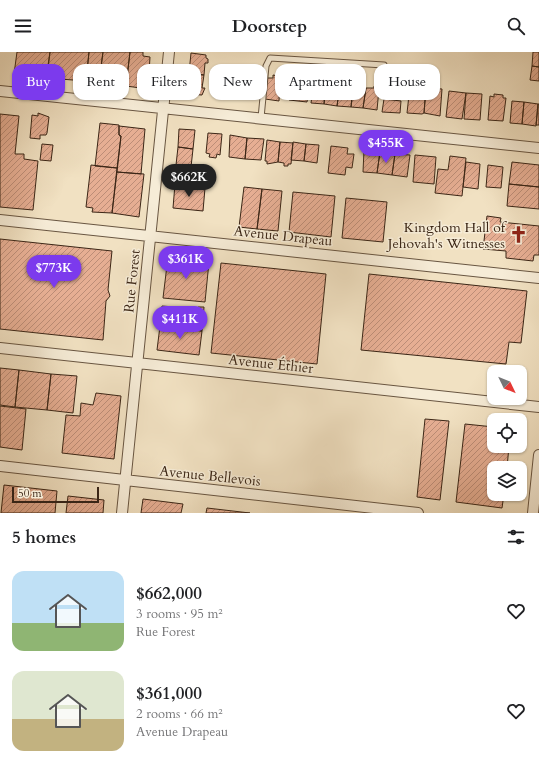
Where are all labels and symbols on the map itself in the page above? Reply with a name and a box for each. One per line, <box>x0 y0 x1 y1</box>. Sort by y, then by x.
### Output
pin: $455K <box>358 130 414 164</box>
pin: $662K <box>161 164 217 198</box>
place label: Kingdom Hall of Jehovah's Witnesses <box>386 218 508 253</box>
street label: Avenue Drapeau <box>233 221 334 251</box>
church icon: Kingdom Hall of Jehovah's Witnesses <box>508 225 528 245</box>
pin: $361K <box>158 246 214 280</box>
street label: Rue Forest <box>119 248 145 314</box>
pin: $773K <box>26 255 82 289</box>
pin: $411K <box>152 306 208 340</box>
street label: Avenue Éthier <box>228 350 315 378</box>
north arrow <box>487 365 527 405</box>
street label: Avenue Bellevois <box>158 461 262 491</box>
scale bar <box>12 485 99 504</box>

